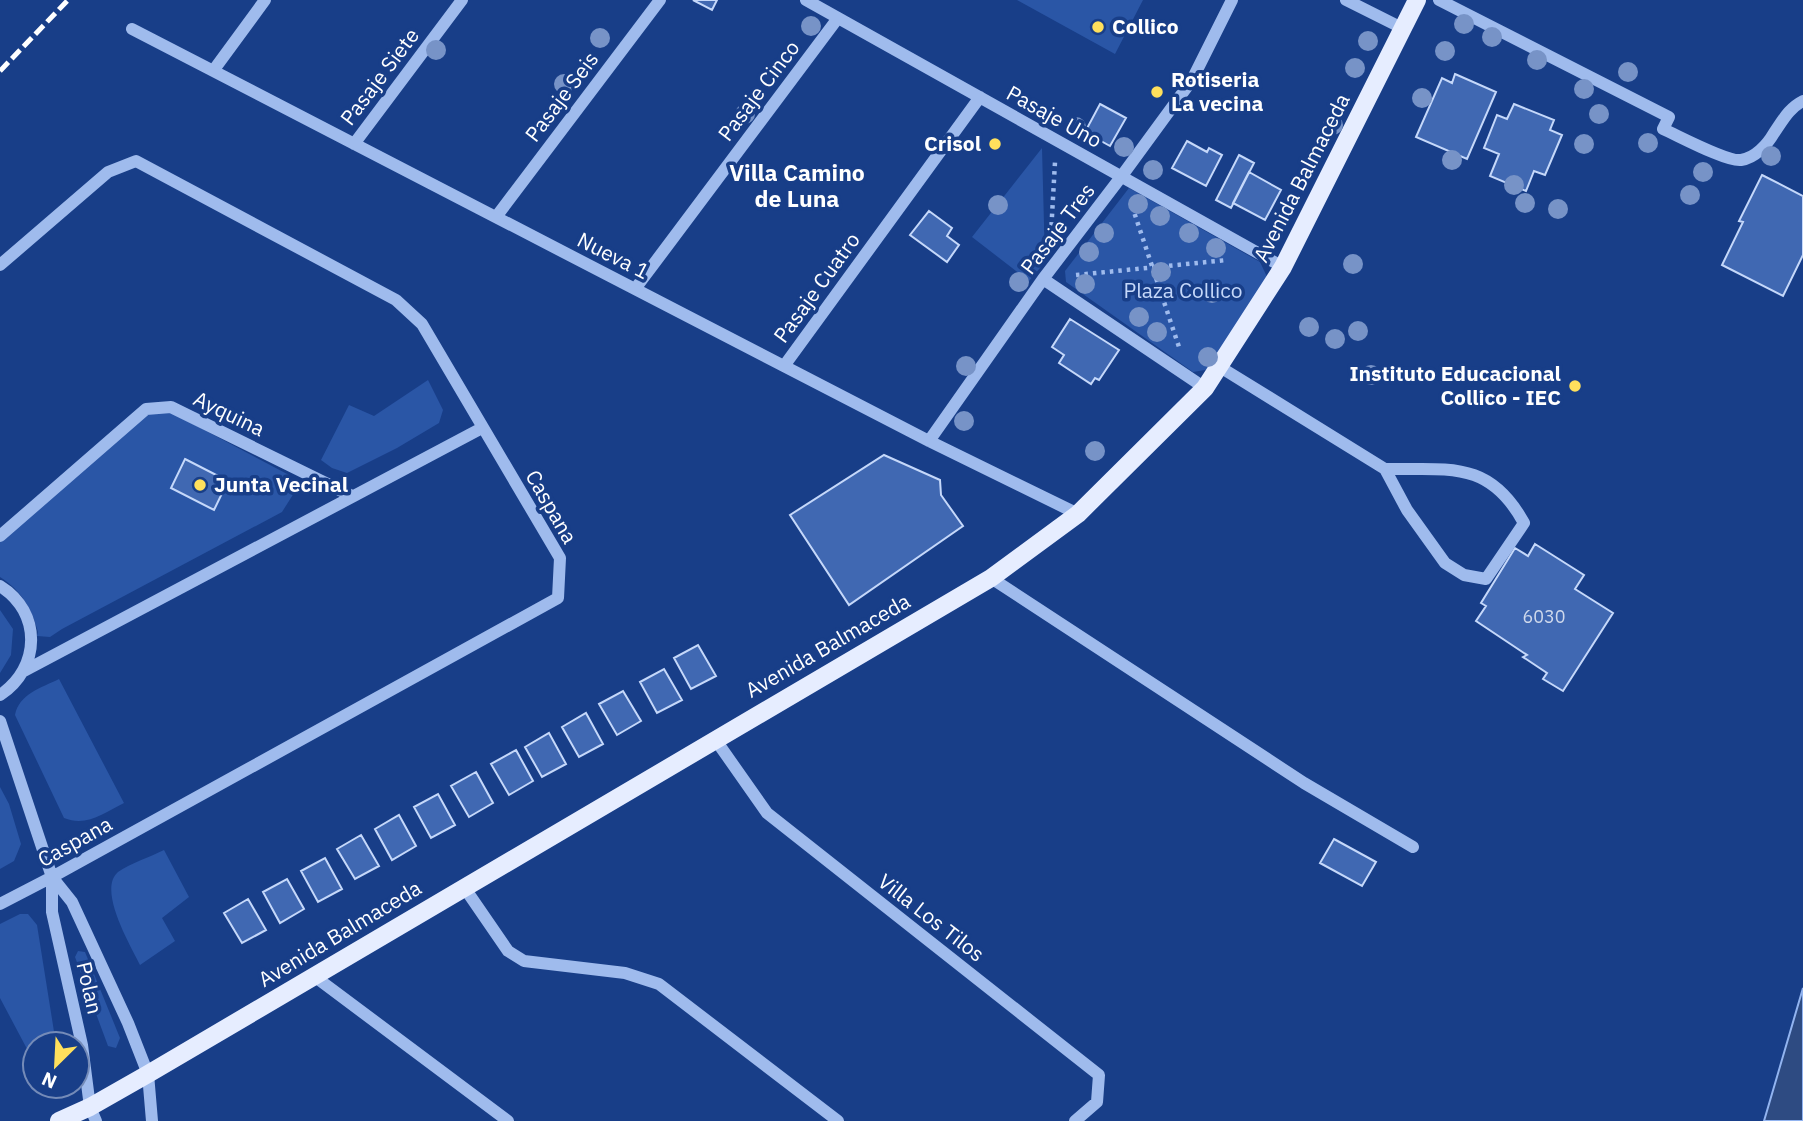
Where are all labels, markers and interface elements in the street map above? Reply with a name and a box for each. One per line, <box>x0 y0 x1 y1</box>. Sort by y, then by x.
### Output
place label: Collico <box>1112 12 1179 40</box>
marker: Collico <box>1090 19 1106 35</box>
street label: Pasaje Siete <box>334 22 425 131</box>
street label: Pasaje Cinco <box>711 34 805 146</box>
street label: Pasaje Seis <box>518 46 604 147</box>
place label: Rotiseria La vecina <box>1171 65 1263 117</box>
street label: Pasaje Uno <box>1002 78 1107 154</box>
marker: Rotiseria La vecina <box>1149 84 1165 100</box>
street label: Avenida Balmaceda <box>1246 88 1356 267</box>
place label: Crisol <box>924 129 981 157</box>
marker: Crisol <box>987 136 1003 152</box>
district label: Villa Camino de Luna <box>729 157 865 213</box>
street label: Pasaje Tres <box>1014 177 1101 280</box>
street label: Nueva 1 <box>573 225 654 285</box>
street label: Pasaje Cuatro <box>767 227 866 348</box>
park label: Plaza Collico <box>1123 276 1243 304</box>
place label: Instituto Educacional Collico - IEC <box>1349 359 1561 411</box>
marker: Instituto Educacional Collico - IEC <box>1567 378 1583 394</box>
street label: Ayquina <box>189 384 270 442</box>
street label: Caspana <box>519 464 584 549</box>
place label: Junta Vecinal <box>214 470 348 498</box>
marker: Junta Vecinal <box>192 477 208 493</box>
street label: Avenida Balmaceda <box>740 587 915 704</box>
house number: 6030 <box>1522 605 1566 628</box>
street label: Caspana <box>32 809 117 873</box>
street label: Villa Los Tilos <box>873 867 991 968</box>
street label: Avenida Balmaceda <box>253 873 426 993</box>
street label: Polan <box>70 959 110 1017</box>
north arrow <box>21 1030 91 1100</box>
text: N <box>38 1067 60 1094</box>

